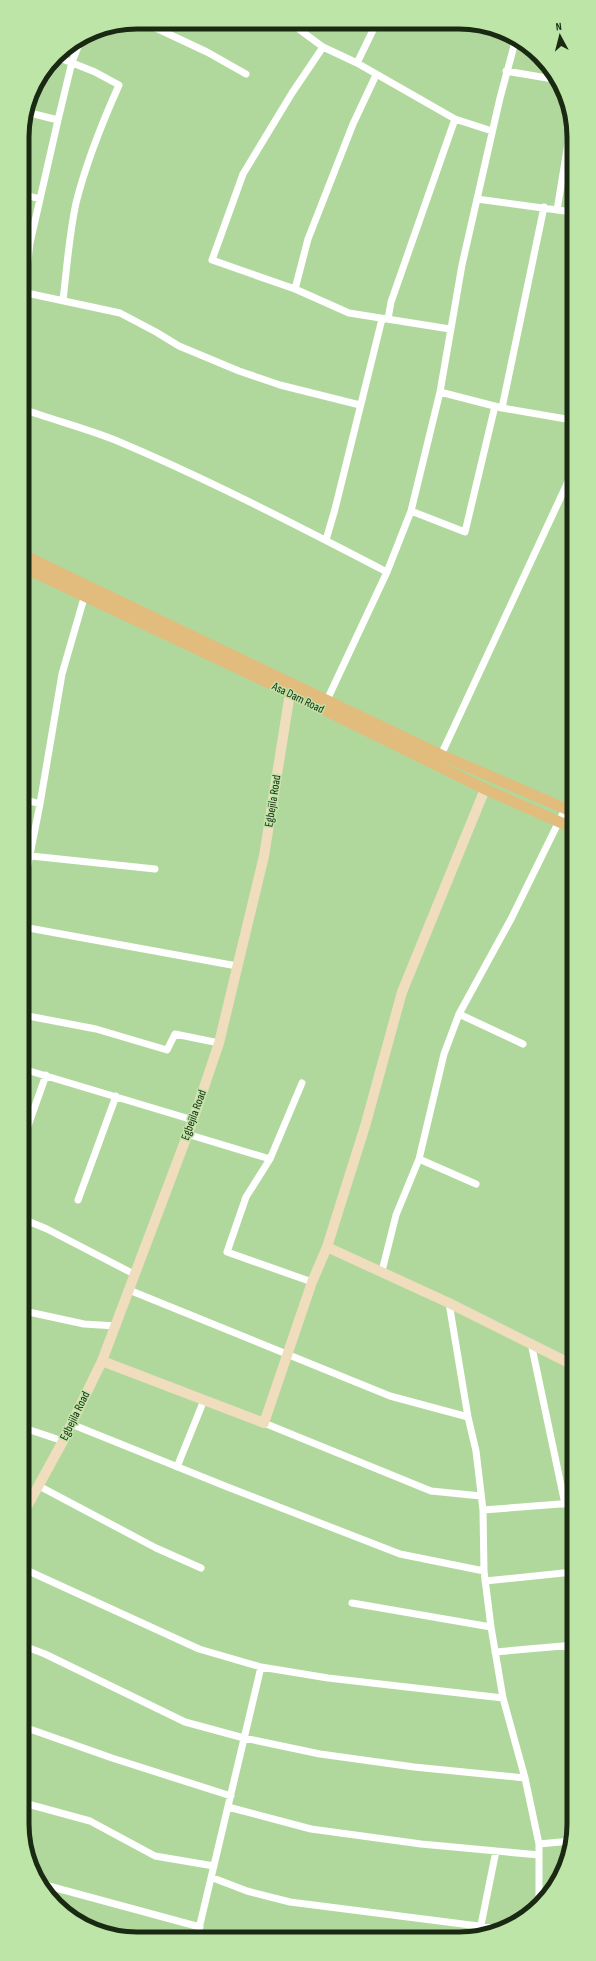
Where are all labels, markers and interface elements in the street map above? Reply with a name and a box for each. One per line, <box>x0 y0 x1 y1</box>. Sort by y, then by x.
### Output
north arrow <box>540 16 580 56</box>
text: N <box>555 20 563 33</box>
street label: Asa Dam Road <box>269 679 326 717</box>
street label: Egbejila Road <box>261 774 285 828</box>
street label: Egbejila Road <box>178 1088 210 1142</box>
street label: Egbejila Road <box>57 1389 93 1443</box>

